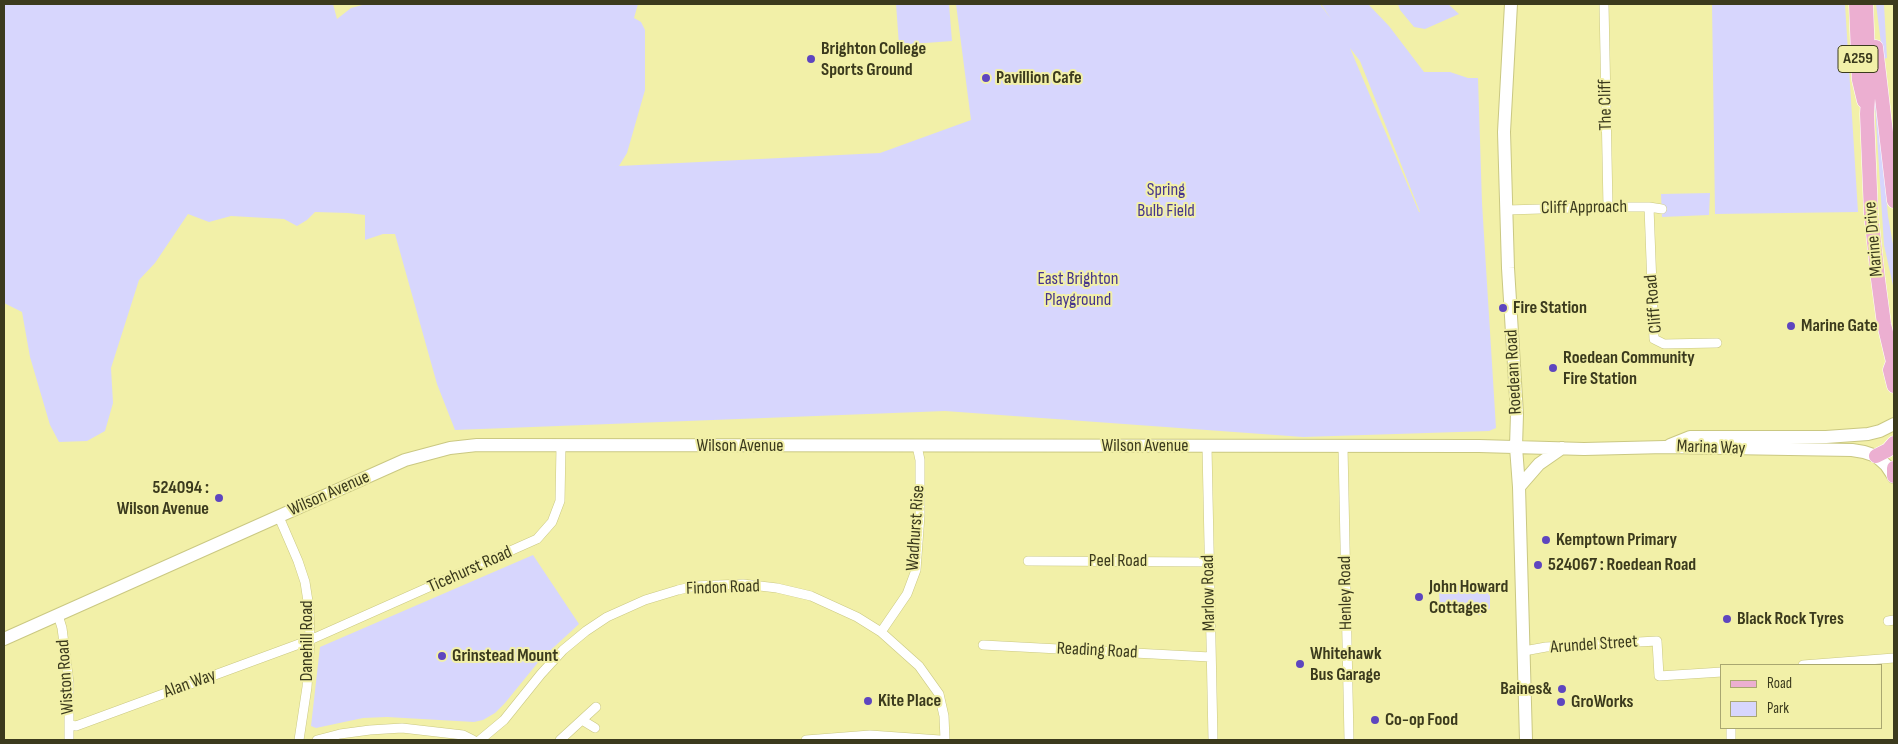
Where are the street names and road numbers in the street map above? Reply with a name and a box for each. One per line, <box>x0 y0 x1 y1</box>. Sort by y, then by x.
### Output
road number: A259 <box>1838 46 1878 72</box>
street label: The Cliff <box>1595 79 1617 131</box>
street label: Cliff Approach <box>1541 196 1627 220</box>
street label: Marine Drive <box>1860 201 1888 277</box>
street label: Cliff Road <box>1641 274 1667 334</box>
street label: Roedean Road <box>1501 329 1527 415</box>
street label: Wilson Avenue <box>697 435 783 457</box>
street label: Wilson Avenue <box>1102 435 1188 457</box>
street label: Marina Way <box>1676 436 1746 460</box>
street label: Wilson Avenue <box>285 466 373 522</box>
street label: Wadhurst Rise <box>902 484 930 572</box>
street label: Ticehurst Road <box>425 542 515 598</box>
street label: Peel Road <box>1089 550 1147 572</box>
street label: Marlow Road <box>1198 555 1220 631</box>
street label: Henley Road <box>1335 556 1357 630</box>
street label: Findon Road <box>686 576 760 600</box>
street label: Danehill Road <box>296 600 318 682</box>
street label: Arundel Street <box>1550 631 1638 659</box>
street label: Reading Road <box>1056 638 1138 664</box>
street label: Wiston Road <box>53 639 79 715</box>
street label: Alan Way <box>161 665 219 703</box>

